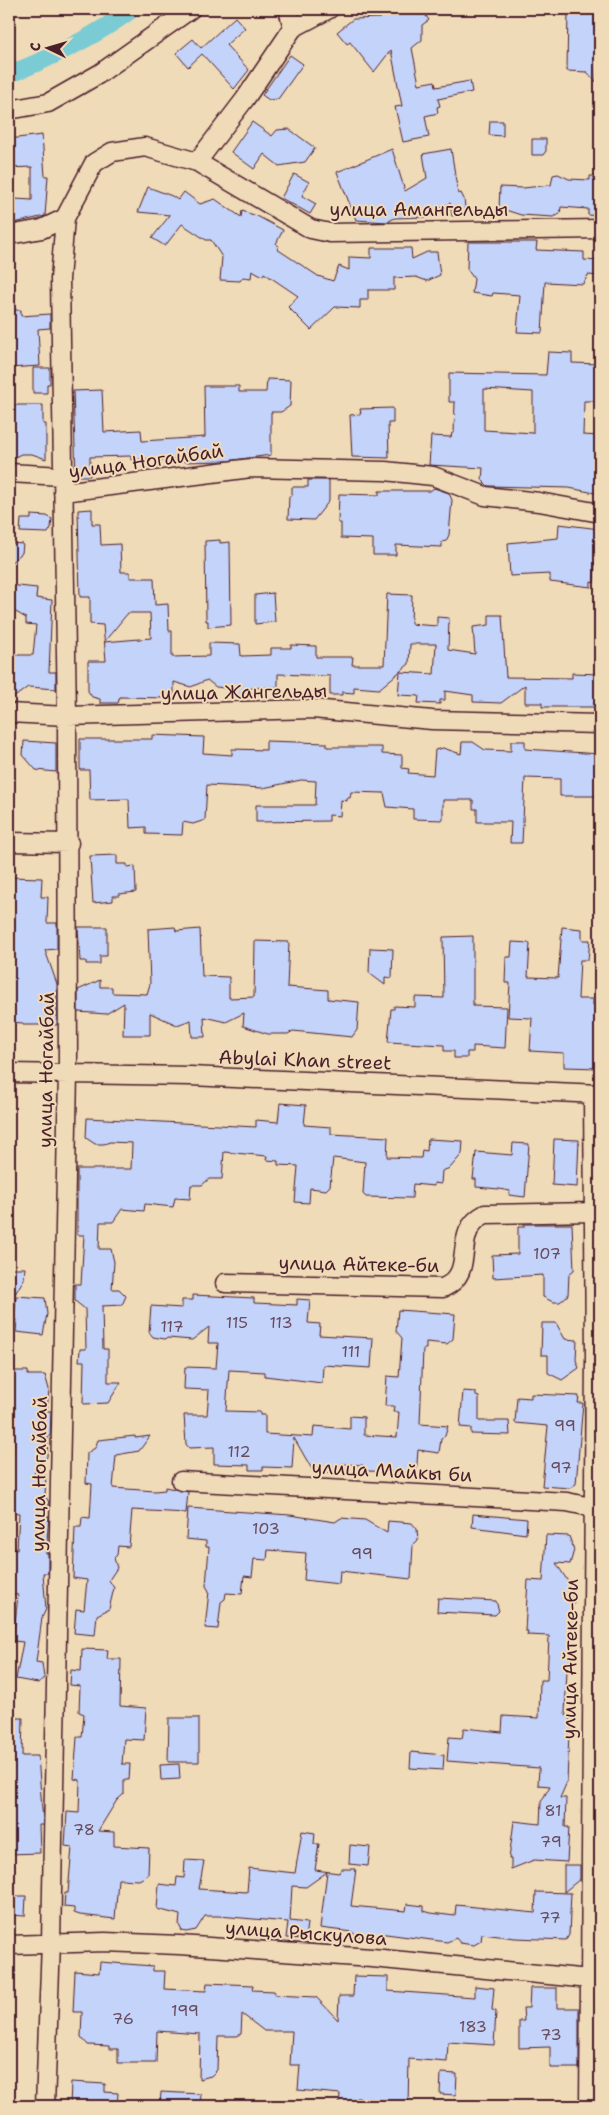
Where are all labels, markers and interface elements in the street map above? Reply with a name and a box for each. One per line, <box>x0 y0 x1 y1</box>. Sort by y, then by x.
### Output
north arrow <box>22 22 72 72</box>
text: С <box>26 42 44 52</box>
street label: улица Амангельды <box>330 197 508 222</box>
street label: улица Ногайбай <box>67 438 225 484</box>
street label: улица Жангельды <box>160 678 328 706</box>
street label: улица Ногайбай <box>32 992 60 1148</box>
street label: Abylai Khan street <box>218 1044 392 1076</box>
house number: 107 <box>533 1243 561 1264</box>
street label: улица Айтеке-би <box>278 1250 440 1278</box>
house number: 115 <box>226 1312 248 1333</box>
house number: 113 <box>269 1312 293 1333</box>
house number: 117 <box>160 1316 184 1337</box>
house number: 111 <box>342 1341 360 1362</box>
street label: улица Ногайбай <box>25 1396 53 1552</box>
house number: 99 <box>554 1415 576 1436</box>
house number: 112 <box>227 1441 251 1462</box>
street label: улица Майкы би <box>311 1454 473 1488</box>
house number: 97 <box>550 1457 572 1478</box>
house number: 103 <box>252 1518 280 1539</box>
house number: 99 <box>351 1543 373 1564</box>
street label: улица Айтеке-би <box>556 1578 584 1740</box>
house number: 81 <box>544 1800 562 1821</box>
house number: 78 <box>73 1819 95 1840</box>
house number: 79 <box>540 1831 562 1852</box>
house number: 77 <box>539 1907 561 1928</box>
street label: улица Рыскулова <box>224 1915 388 1951</box>
house number: 199 <box>171 2000 199 2021</box>
house number: 76 <box>112 2008 134 2029</box>
house number: 183 <box>459 2016 487 2037</box>
house number: 73 <box>540 2024 562 2045</box>

